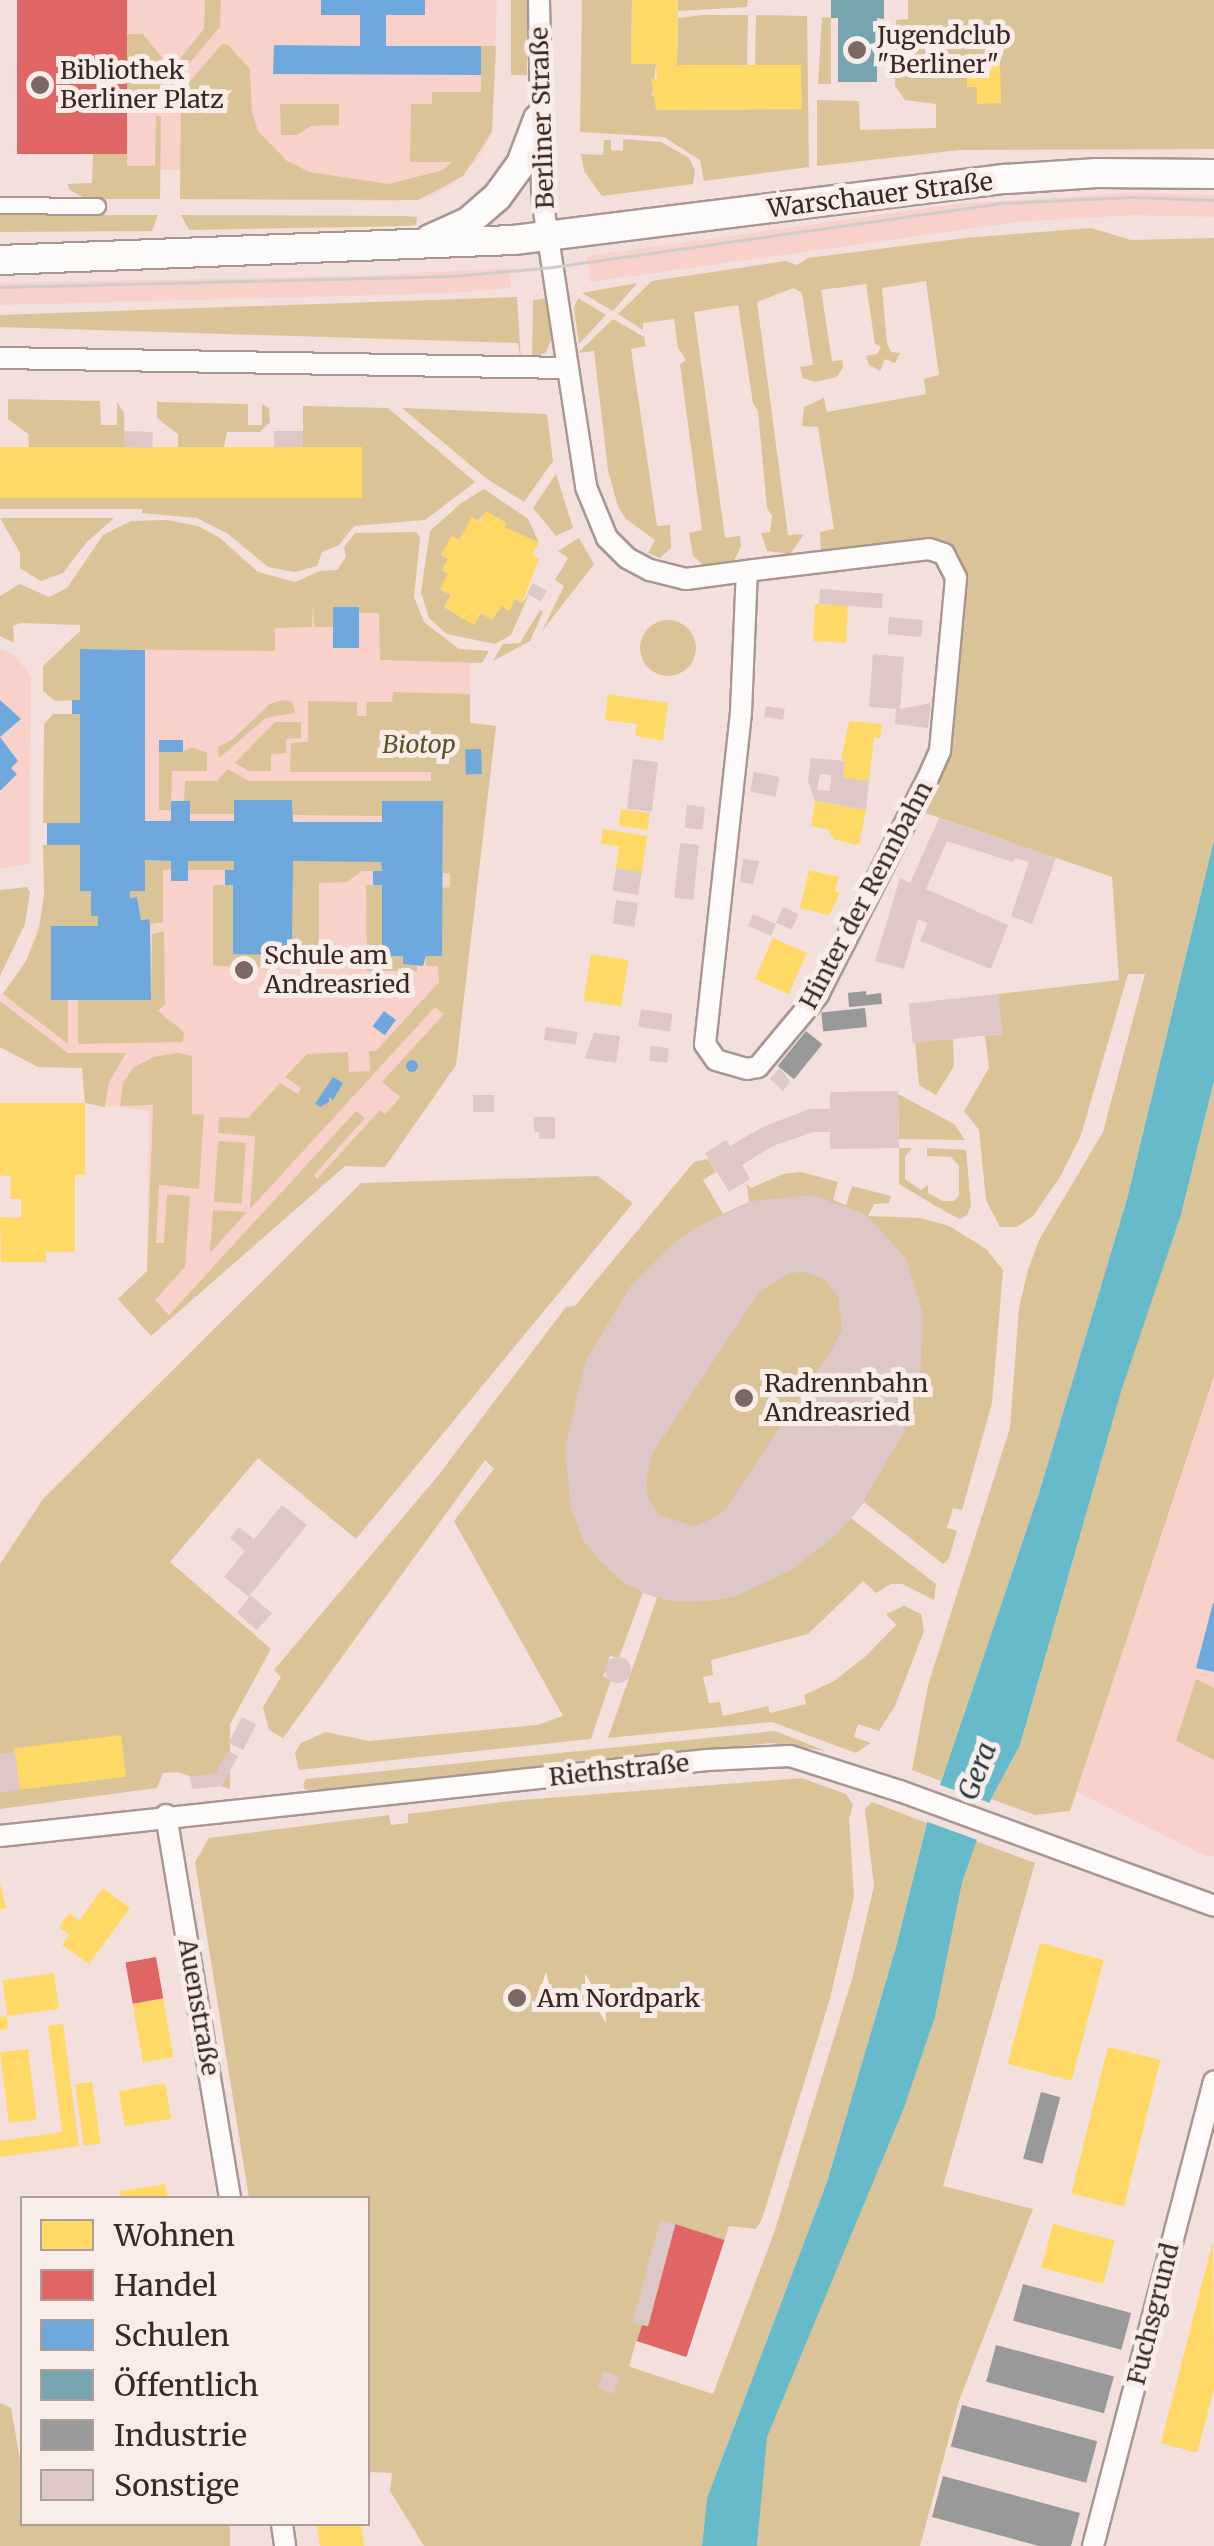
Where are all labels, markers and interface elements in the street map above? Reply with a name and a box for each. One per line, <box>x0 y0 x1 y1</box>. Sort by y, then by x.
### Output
place label: Jugendclub "Berliner" <box>877 21 1011 80</box>
street label: Berliner Straße <box>524 26 560 210</box>
marker: Jugendclub "Berliner" <box>846 39 868 61</box>
place label: Bibliothek Berliner Platz <box>60 56 224 115</box>
marker: Bibliothek Berliner Platz <box>29 74 51 96</box>
street label: Warschauer Straße <box>766 166 994 224</box>
park label: Biotop <box>382 729 456 759</box>
street label: Hinter der Rennbahn <box>793 776 939 1014</box>
place label: Schule am Andreasried <box>264 941 410 1000</box>
marker: Schule am Andreasried <box>233 959 255 981</box>
place label: Radrennbahn Andreasried <box>764 1369 928 1428</box>
marker: Radrennbahn Andreasried <box>733 1387 755 1409</box>
water label: Gera <box>951 1737 1003 1805</box>
street label: Riethstraße <box>547 1748 691 1792</box>
street label: Auenstraße <box>172 1936 226 2078</box>
place label: Am Nordpark <box>537 1983 700 2013</box>
marker: Am Nordpark <box>506 1987 528 2009</box>
legend <box>20 2196 370 2526</box>
text: Wohnen <box>114 2216 235 2254</box>
street label: Fuchsgrund <box>1121 2240 1185 2388</box>
text: Handel <box>114 2266 217 2304</box>
text: Schulen <box>114 2316 230 2354</box>
text: Öffentlich <box>114 2366 259 2404</box>
text: Industrie <box>114 2416 247 2454</box>
text: Sonstige <box>114 2466 239 2504</box>

